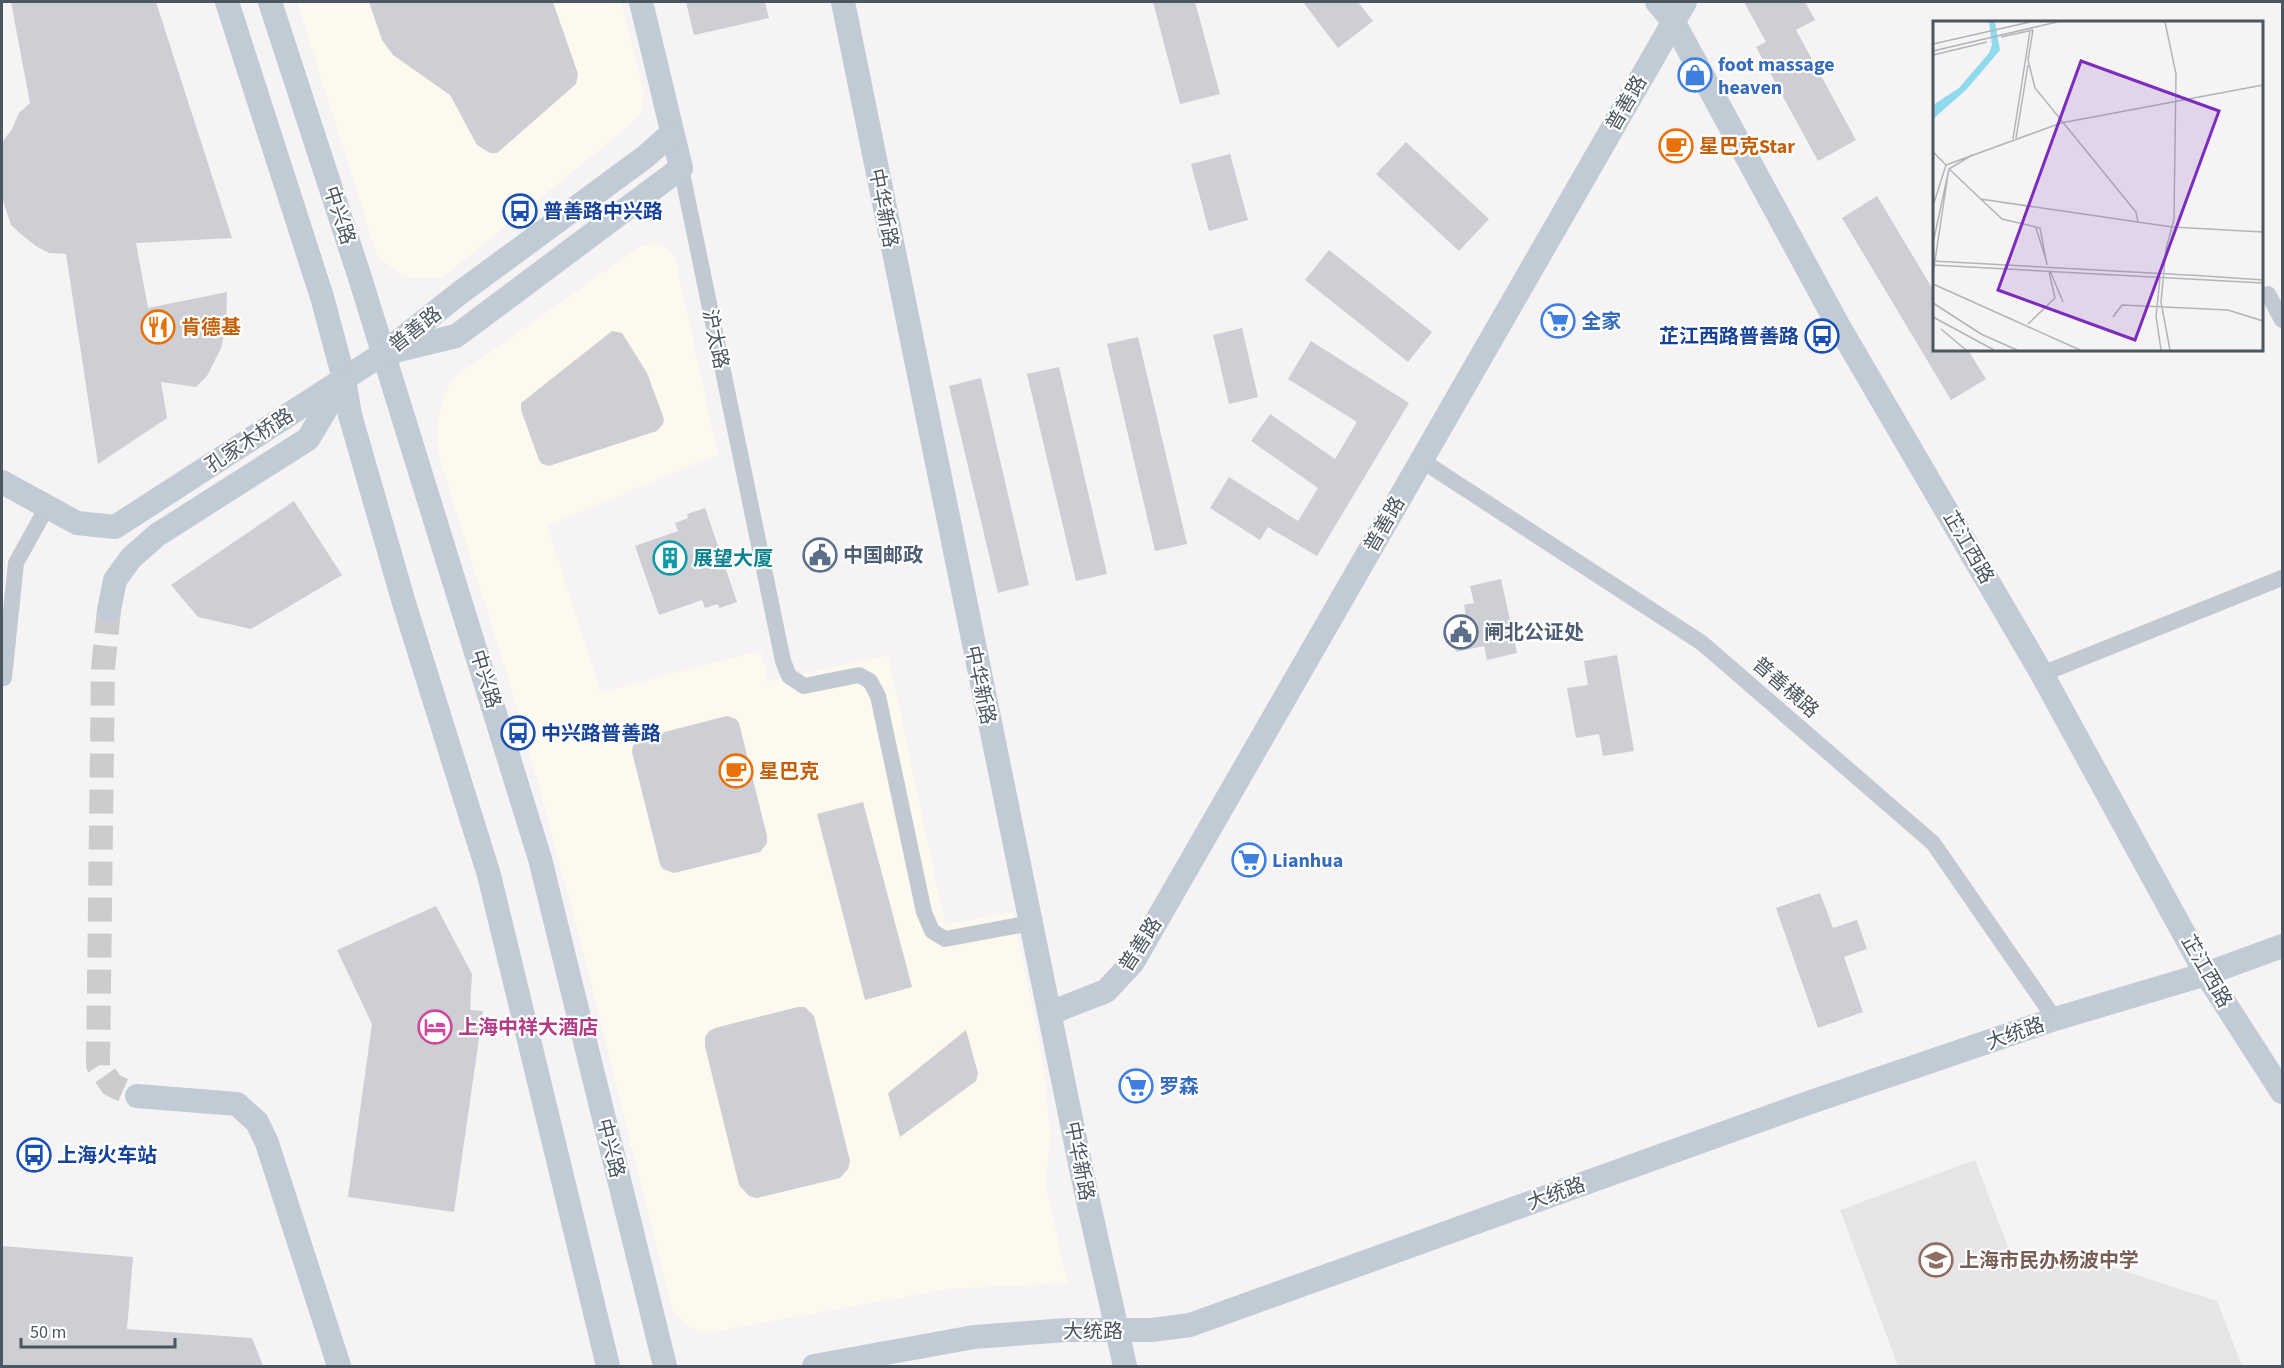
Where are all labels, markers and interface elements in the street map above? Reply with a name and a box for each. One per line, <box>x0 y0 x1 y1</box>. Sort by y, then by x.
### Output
inset map <box>1933 21 2263 351</box>
place label: foot massage heaven <box>1718 51 1835 102</box>
shop icon: foot massage heaven <box>1677 57 1713 93</box>
street label: 普善路 <box>1600 71 1654 136</box>
cafe icon: 星巴克Star <box>1658 128 1694 164</box>
place label: 星巴克Star <box>1699 133 1795 161</box>
street label: 中华新路 <box>862 166 904 250</box>
street label: 中兴路 <box>316 182 362 248</box>
bus stop icon: 普善路中兴路 <box>502 193 538 229</box>
place label: 普善路中兴路 <box>543 198 663 226</box>
street label: 普善路 <box>383 300 448 359</box>
supermarket icon: 全家 <box>1540 303 1576 339</box>
street label: 沪太路 <box>695 307 735 371</box>
place label: 全家 <box>1581 308 1621 336</box>
restaurant icon: 肯德基 <box>140 309 176 345</box>
place label: 肯德基 <box>181 314 241 342</box>
bus stop icon: 芷江西路普善路 <box>1804 318 1840 354</box>
place label: 芷江西路普善路 <box>1659 323 1799 351</box>
street label: 孔家木桥路 <box>200 402 299 480</box>
street label: 普善路 <box>1358 492 1412 557</box>
street label: 芷江西路 <box>1936 506 2000 589</box>
public building icon: 中国邮政 <box>802 537 838 573</box>
building icon: 展望大厦 <box>652 540 688 576</box>
place label: 中国邮政 <box>843 542 923 570</box>
place label: 展望大厦 <box>693 545 773 573</box>
public building icon: 闸北公证处 <box>1443 614 1479 650</box>
place label: 闸北公证处 <box>1484 619 1584 647</box>
street label: 中华新路 <box>958 643 1002 727</box>
street label: 中兴路 <box>463 647 507 712</box>
street label: 普善横路 <box>1746 651 1825 725</box>
bus stop icon: 中兴路普善路 <box>500 715 536 751</box>
place label: 中兴路普善路 <box>541 720 661 748</box>
cafe icon: 星巴克 <box>718 753 754 789</box>
place label: 星巴克 <box>759 758 819 786</box>
supermarket icon: Lianhua <box>1231 842 1267 878</box>
place label: Lianhua <box>1272 847 1343 875</box>
street label: 普善路 <box>1113 912 1169 977</box>
street label: 芷江西路 <box>2174 930 2238 1013</box>
hotel icon: 上海中祥大酒店 <box>417 1009 453 1045</box>
street label: 大统路 <box>1982 1011 2048 1057</box>
place label: 上海中祥大酒店 <box>458 1014 598 1042</box>
supermarket icon: 罗森 <box>1118 1068 1154 1104</box>
place label: 罗森 <box>1159 1073 1199 1101</box>
street label: 中兴路 <box>589 1116 631 1181</box>
street label: 中华新路 <box>1058 1119 1100 1203</box>
bus stop icon: 上海火车站 <box>16 1137 52 1173</box>
place label: 上海火车站 <box>57 1142 157 1170</box>
street label: 大统路 <box>1523 1171 1589 1217</box>
school or university icon: 上海市民办杨波中学 <box>1918 1242 1954 1278</box>
place label: 上海市民办杨波中学 <box>1959 1247 2139 1275</box>
scale bar <box>21 1311 176 1349</box>
street label: 大统路 <box>1063 1318 1123 1346</box>
text: 50 m <box>30 1320 66 1345</box>

